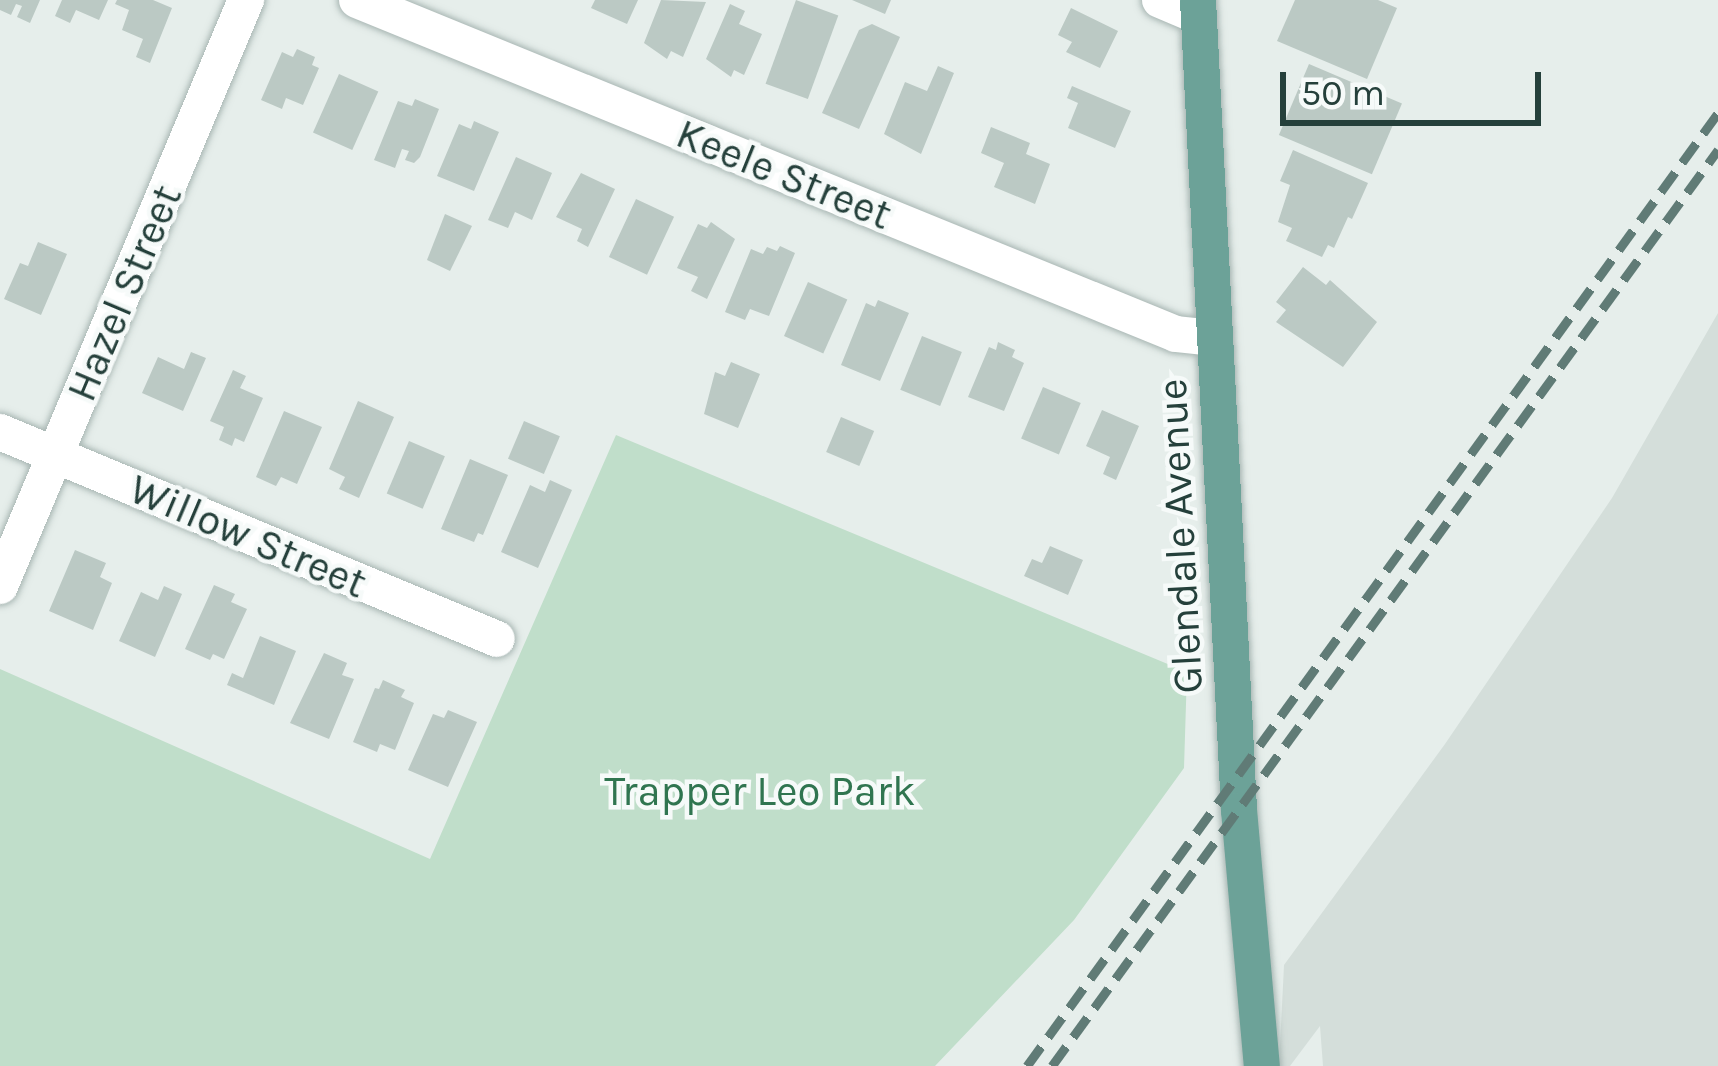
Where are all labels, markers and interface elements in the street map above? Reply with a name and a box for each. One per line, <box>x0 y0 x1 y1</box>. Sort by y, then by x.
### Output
scale bar <box>1286 48 1547 122</box>
text: 50 m <box>1301 72 1385 114</box>
street label: Keele Street <box>669 108 899 240</box>
street label: Hazel Street <box>56 177 192 409</box>
street label: Glendale Avenue <box>1147 377 1213 695</box>
street label: Willow Street <box>122 464 374 608</box>
park label: Trapper Leo Park <box>604 766 916 816</box>

